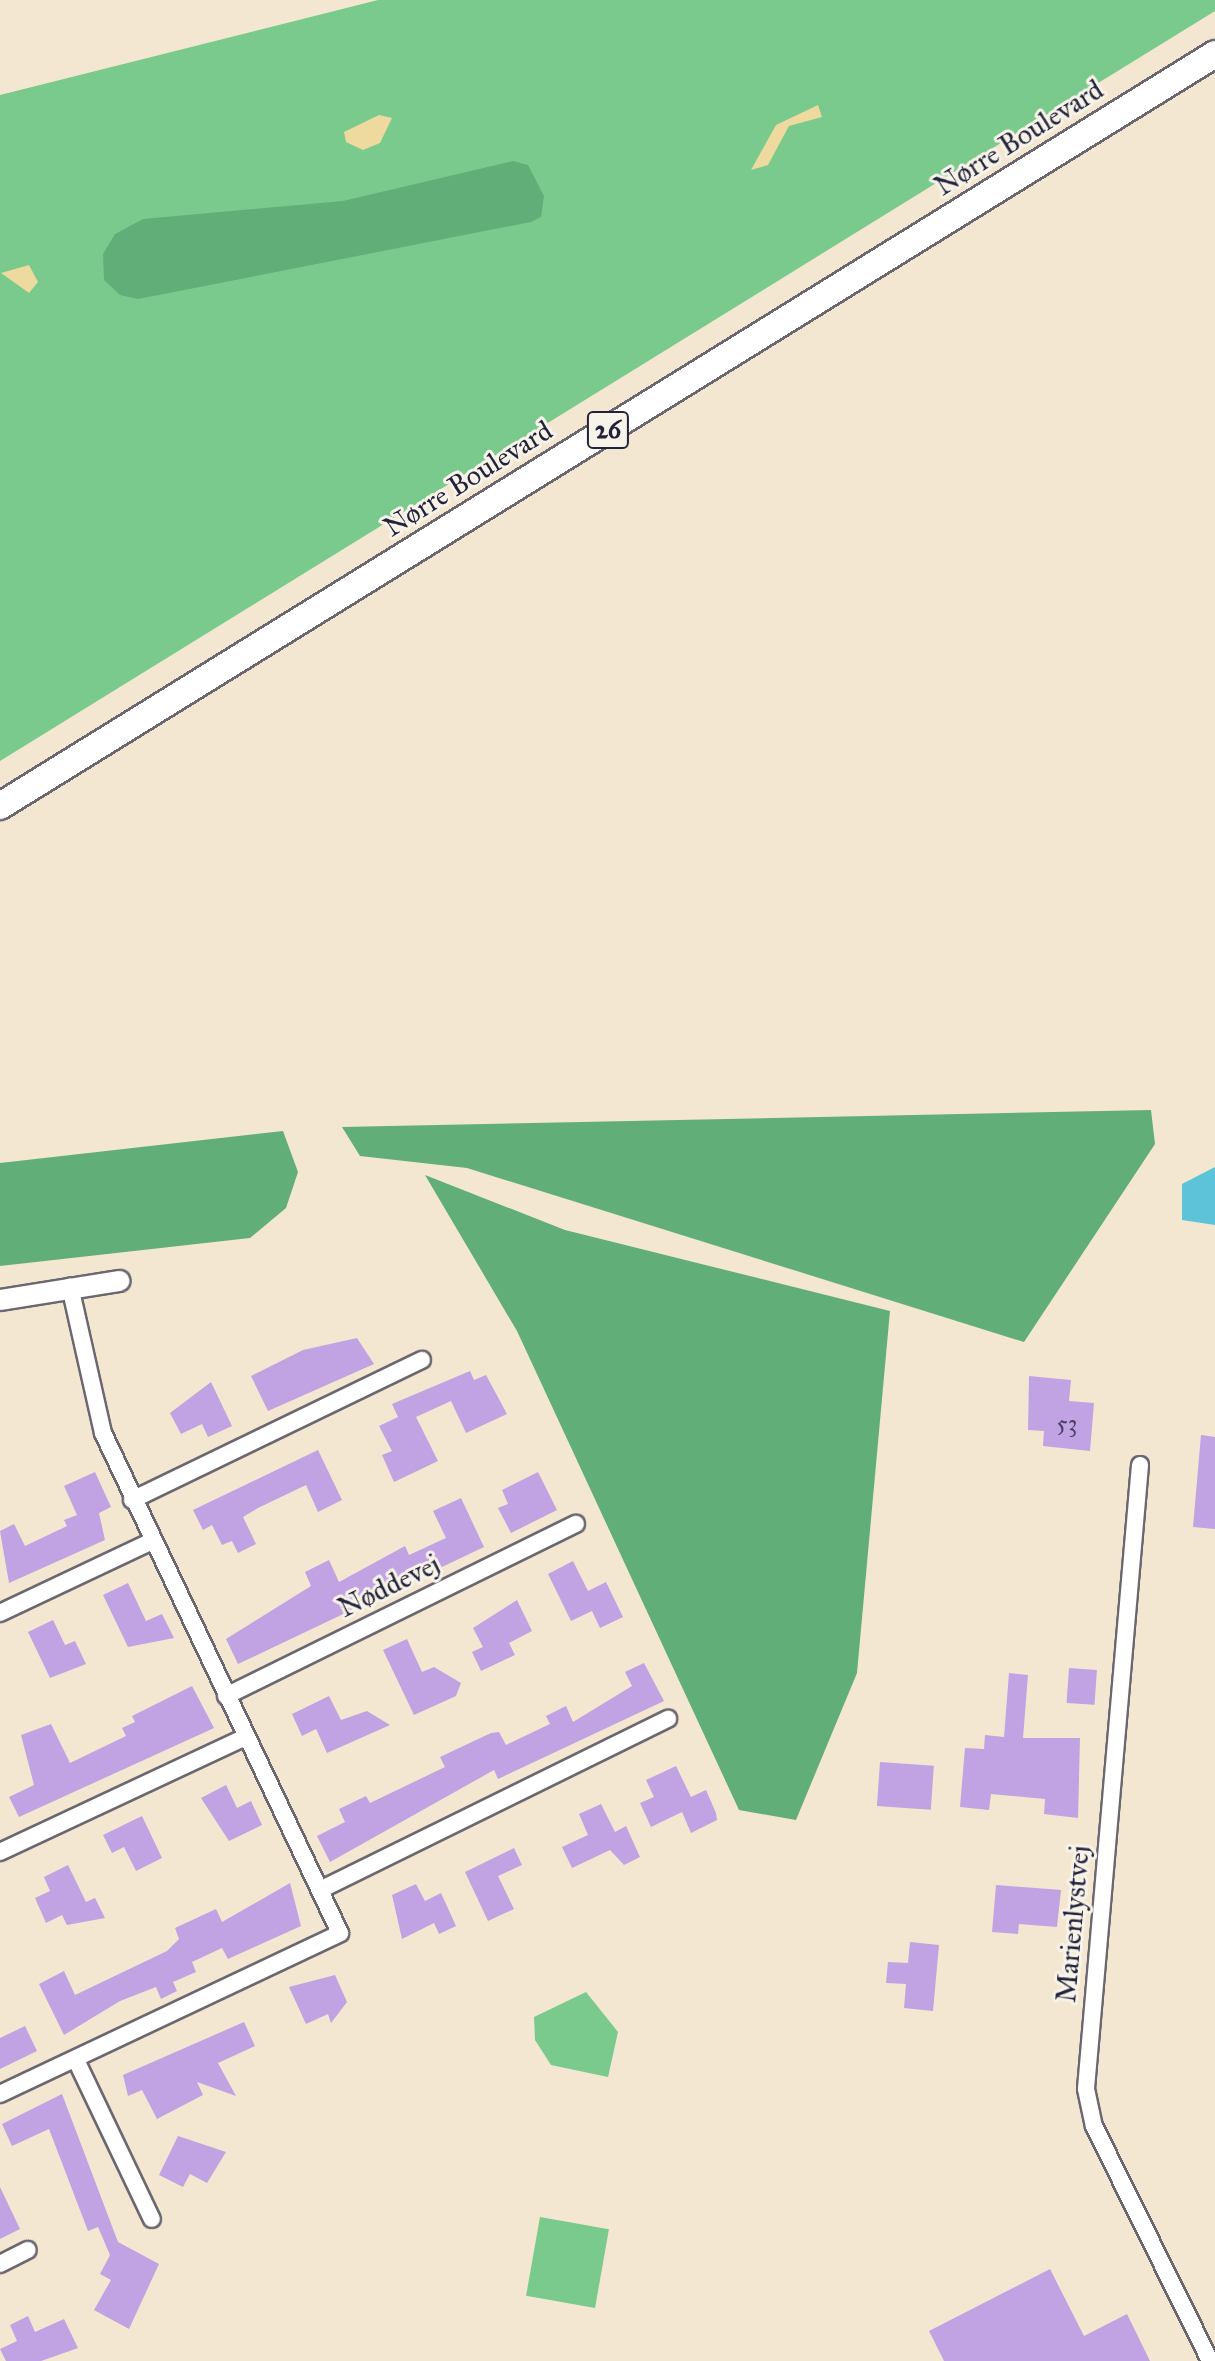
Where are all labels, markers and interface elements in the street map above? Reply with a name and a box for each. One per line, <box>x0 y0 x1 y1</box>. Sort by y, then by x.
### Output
street label: Nørre Boulevard <box>929 73 1109 203</box>
road number: 26 <box>586 408 630 452</box>
street label: Nørre Boulevard <box>378 414 558 544</box>
house number: 53 <box>1057 1410 1077 1438</box>
street label: Nøddevej <box>333 1547 445 1625</box>
street label: Marienlystvej <box>1049 1844 1097 2004</box>

